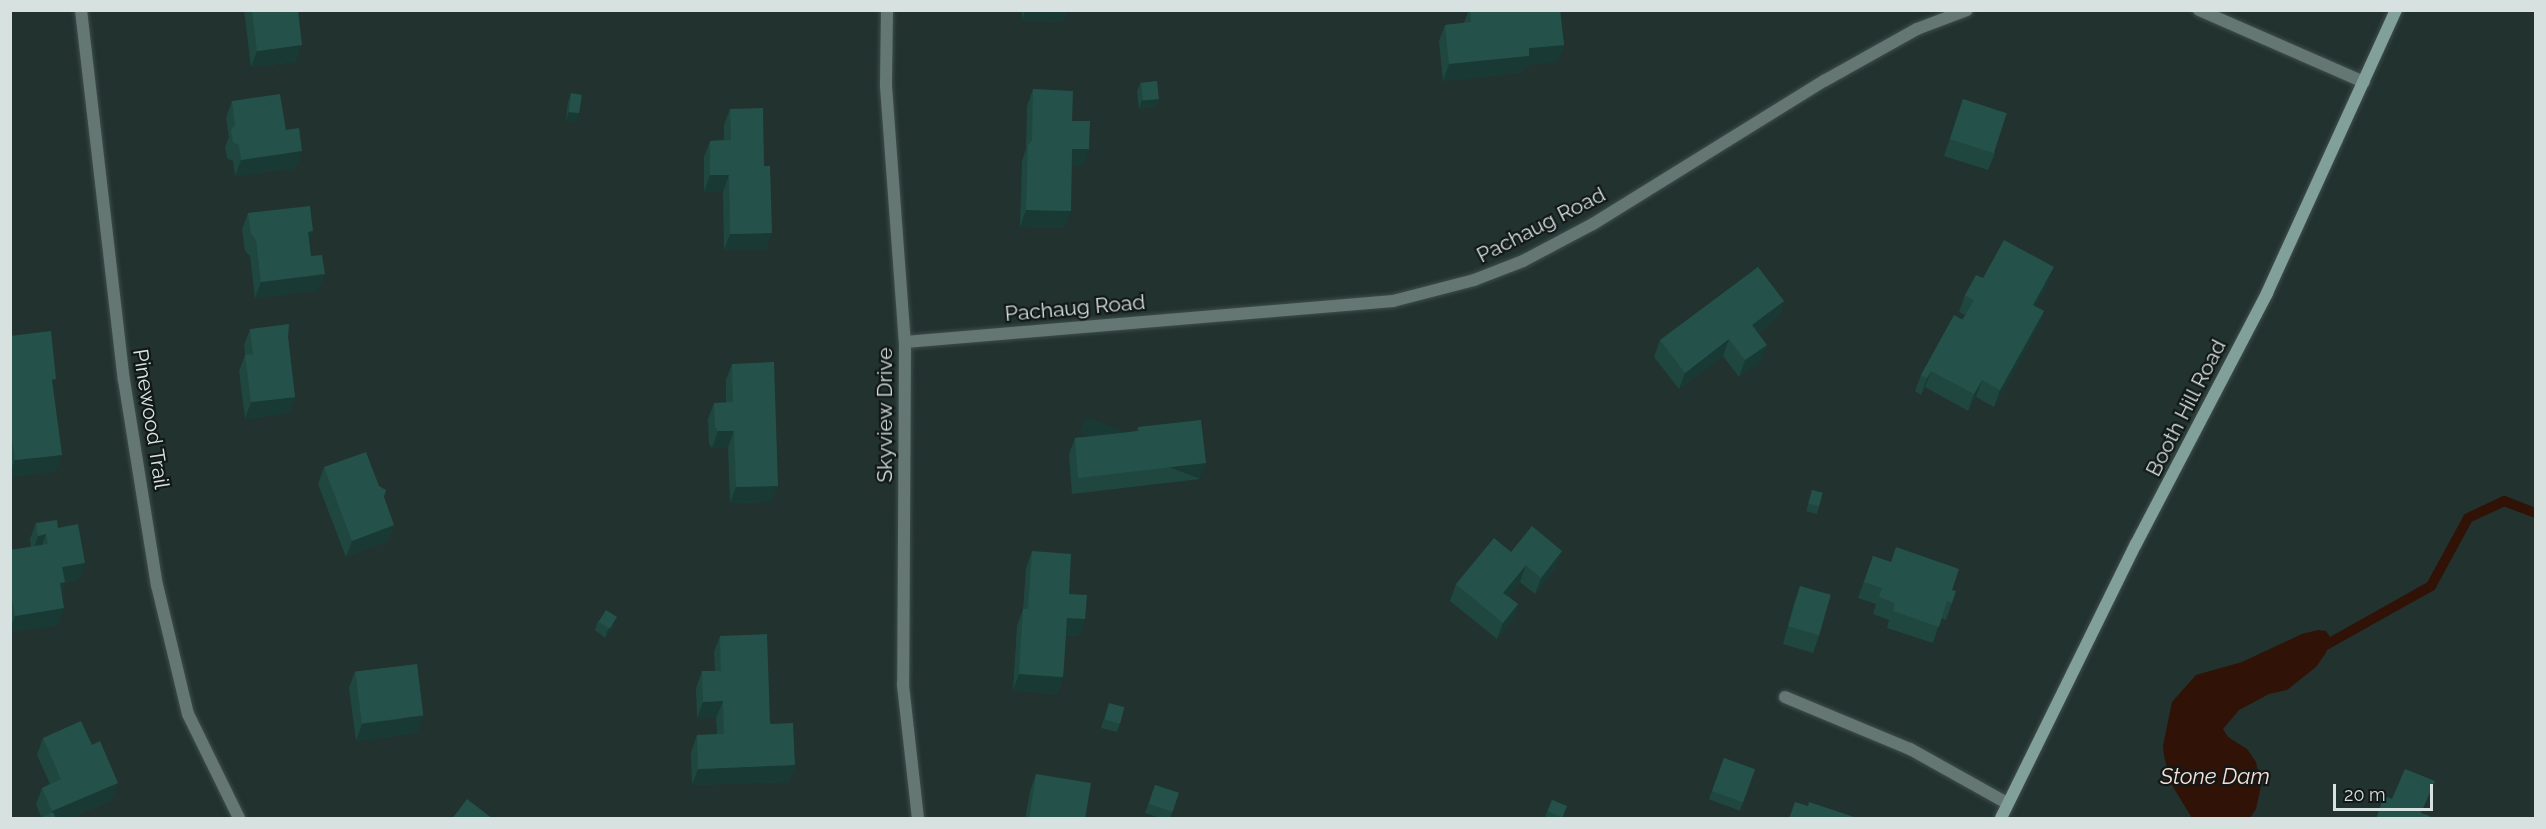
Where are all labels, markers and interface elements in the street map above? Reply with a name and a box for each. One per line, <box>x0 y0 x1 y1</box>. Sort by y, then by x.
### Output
street label: Pachaug Road <box>1473 182 1609 268</box>
street label: Pachaug Road <box>1004 289 1146 327</box>
street label: Booth Hill Road <box>2141 335 2231 481</box>
street label: Pinewood Trail <box>127 347 175 491</box>
street label: Skyview Drive <box>872 347 898 483</box>
water label: Stone Dam <box>2160 764 2270 790</box>
scale bar <box>2336 772 2436 810</box>
text: 20 m <box>2344 784 2386 805</box>

